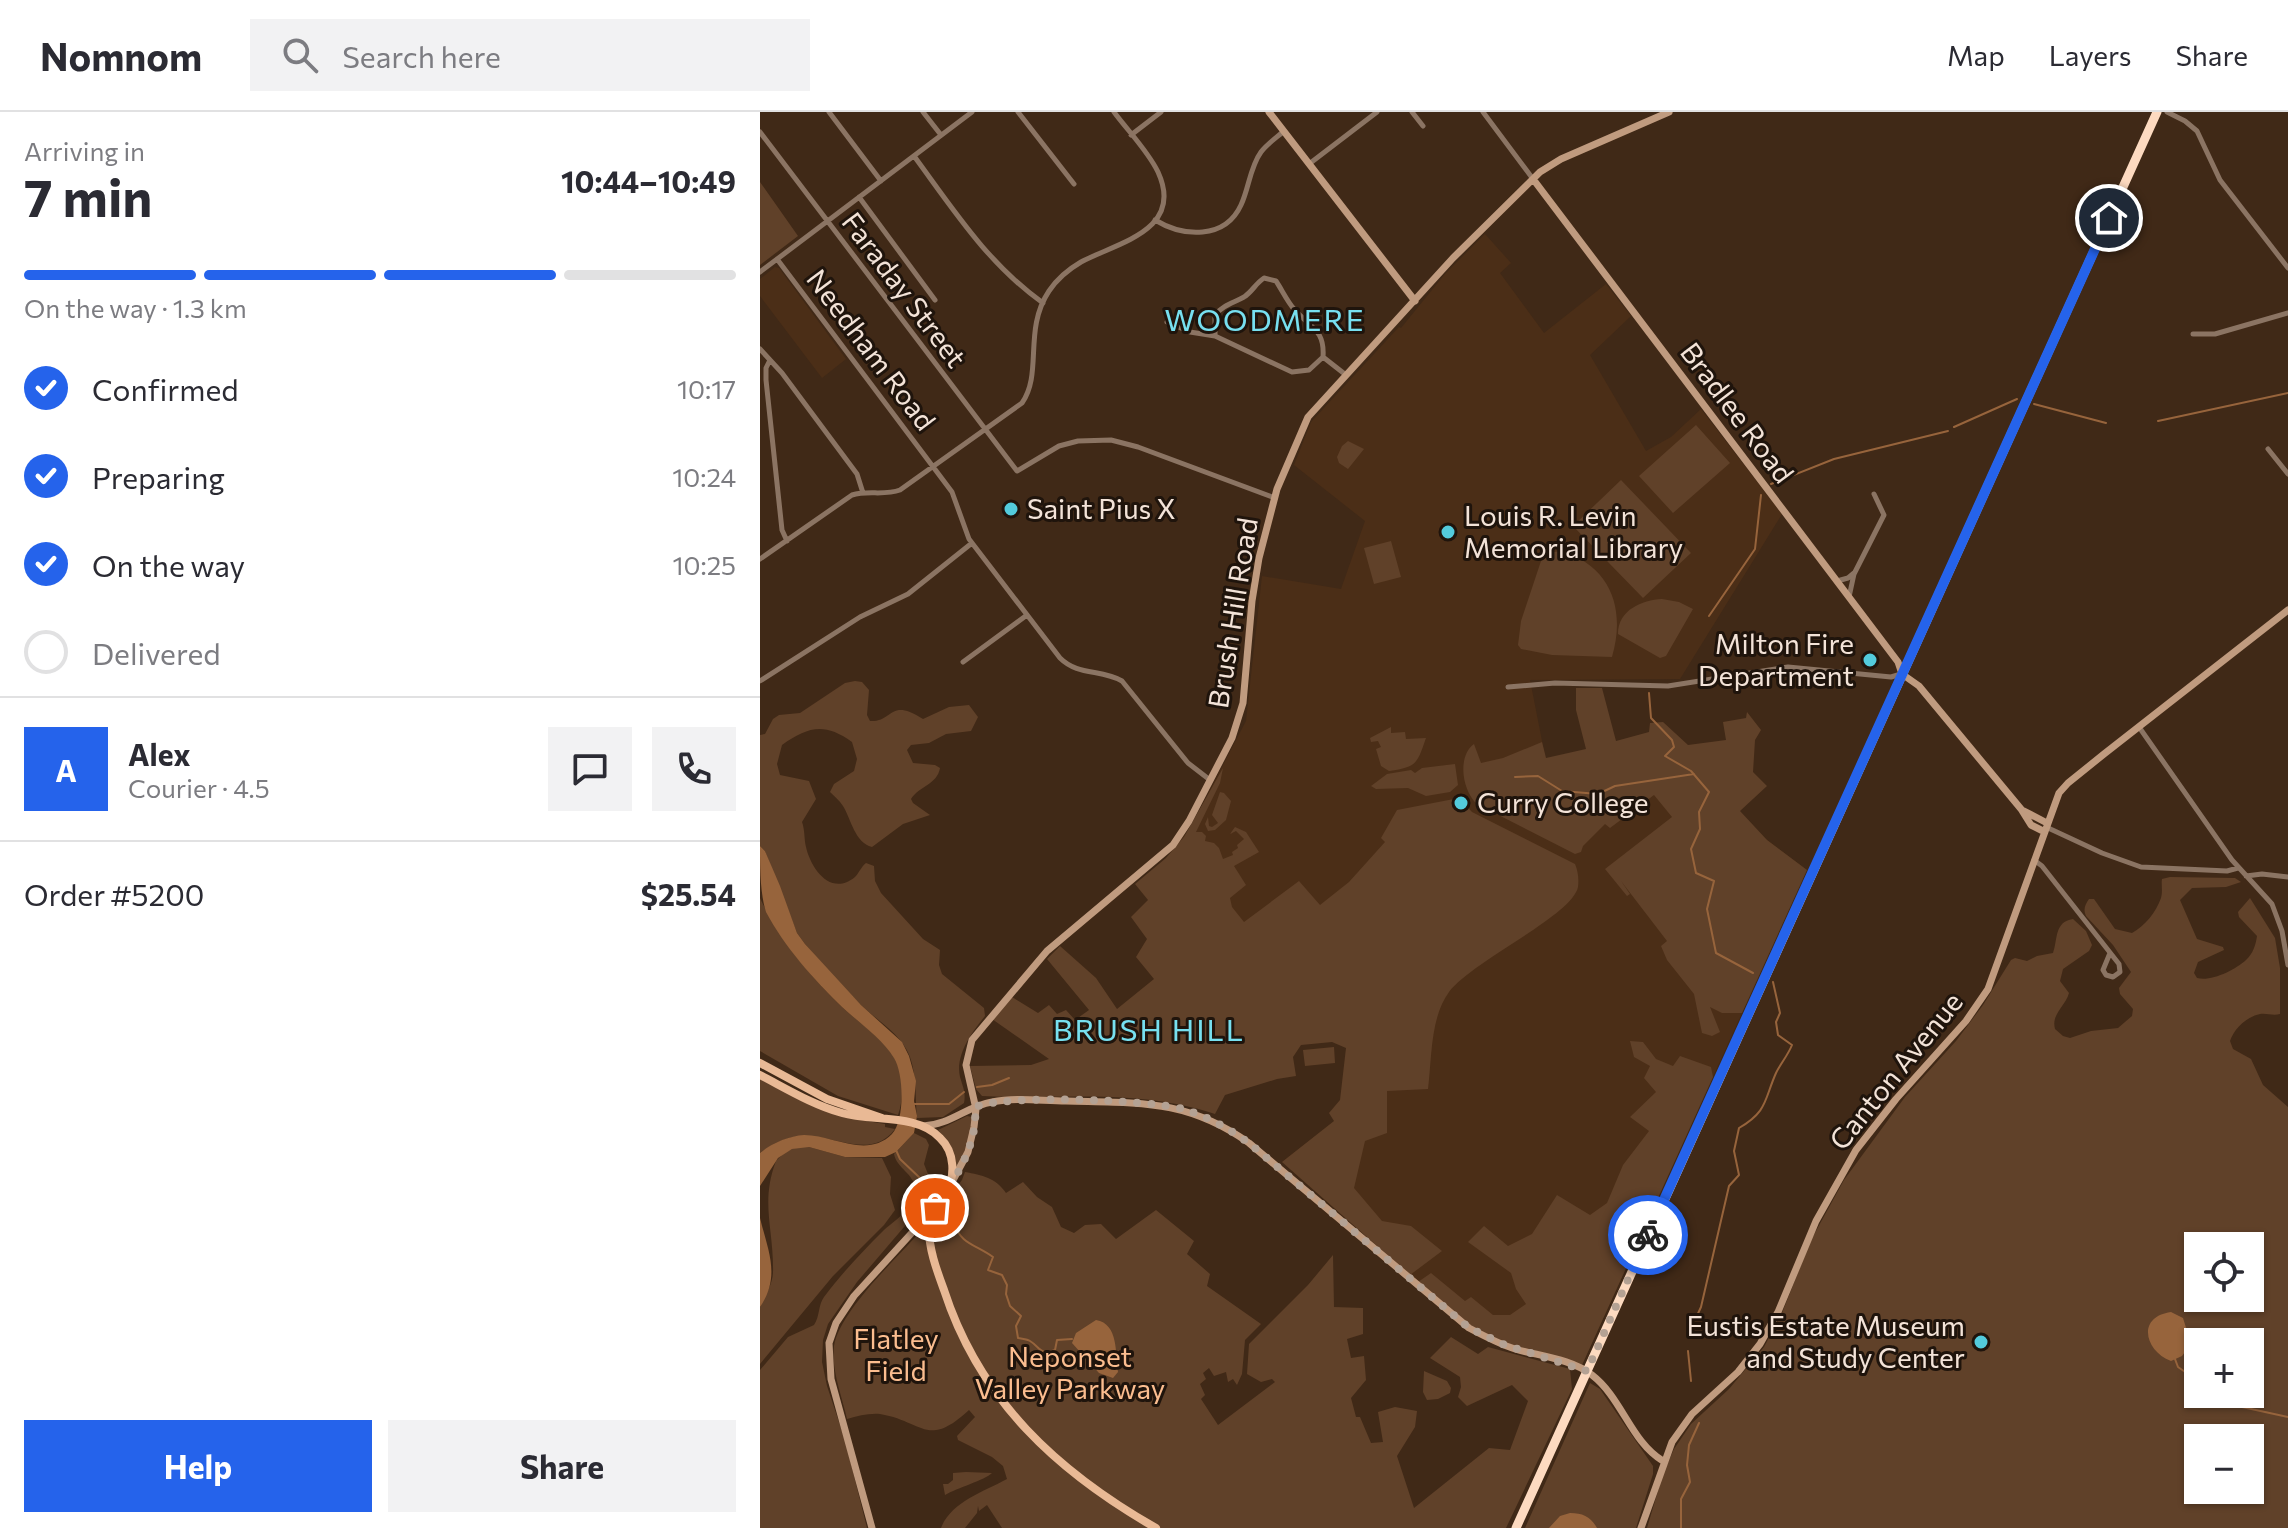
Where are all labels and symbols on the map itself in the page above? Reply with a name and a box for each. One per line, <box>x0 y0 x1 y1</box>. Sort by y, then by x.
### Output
pin <box>2075 184 2143 252</box>
street label: Faraday Street <box>835 205 974 374</box>
street label: Needham Road <box>800 262 943 437</box>
district label: WOODMERE <box>1165 300 1365 337</box>
street label: Bradlee Road <box>1674 335 1802 489</box>
place label: Saint Pius X <box>1027 491 1176 525</box>
place label: Louis R. Levin Memorial Library <box>1464 498 1683 564</box>
marker: Saint Pius X <box>1002 500 1020 518</box>
street label: Brush Hill Road <box>1200 515 1264 710</box>
marker: Louis R. Levin Memorial Library <box>1439 523 1457 541</box>
place label: Milton Fire Department <box>1698 626 1854 692</box>
marker: Milton Fire Department <box>1861 651 1879 669</box>
place label: Curry College <box>1477 785 1649 819</box>
marker: Curry College <box>1452 794 1470 812</box>
street label: Canton Avenue <box>1821 985 1969 1156</box>
district label: BRUSH HILL <box>1053 1010 1245 1047</box>
pin <box>901 1174 969 1242</box>
courier <box>1608 1195 1688 1275</box>
place label: Eustis Estate Museum and Study Center <box>1687 1308 1965 1374</box>
park label: Flatley Field <box>853 1321 939 1387</box>
marker: Eustis Estate Museum and Study Center <box>1972 1333 1990 1351</box>
park label: Neponset Valley Parkway <box>975 1339 1165 1405</box>

